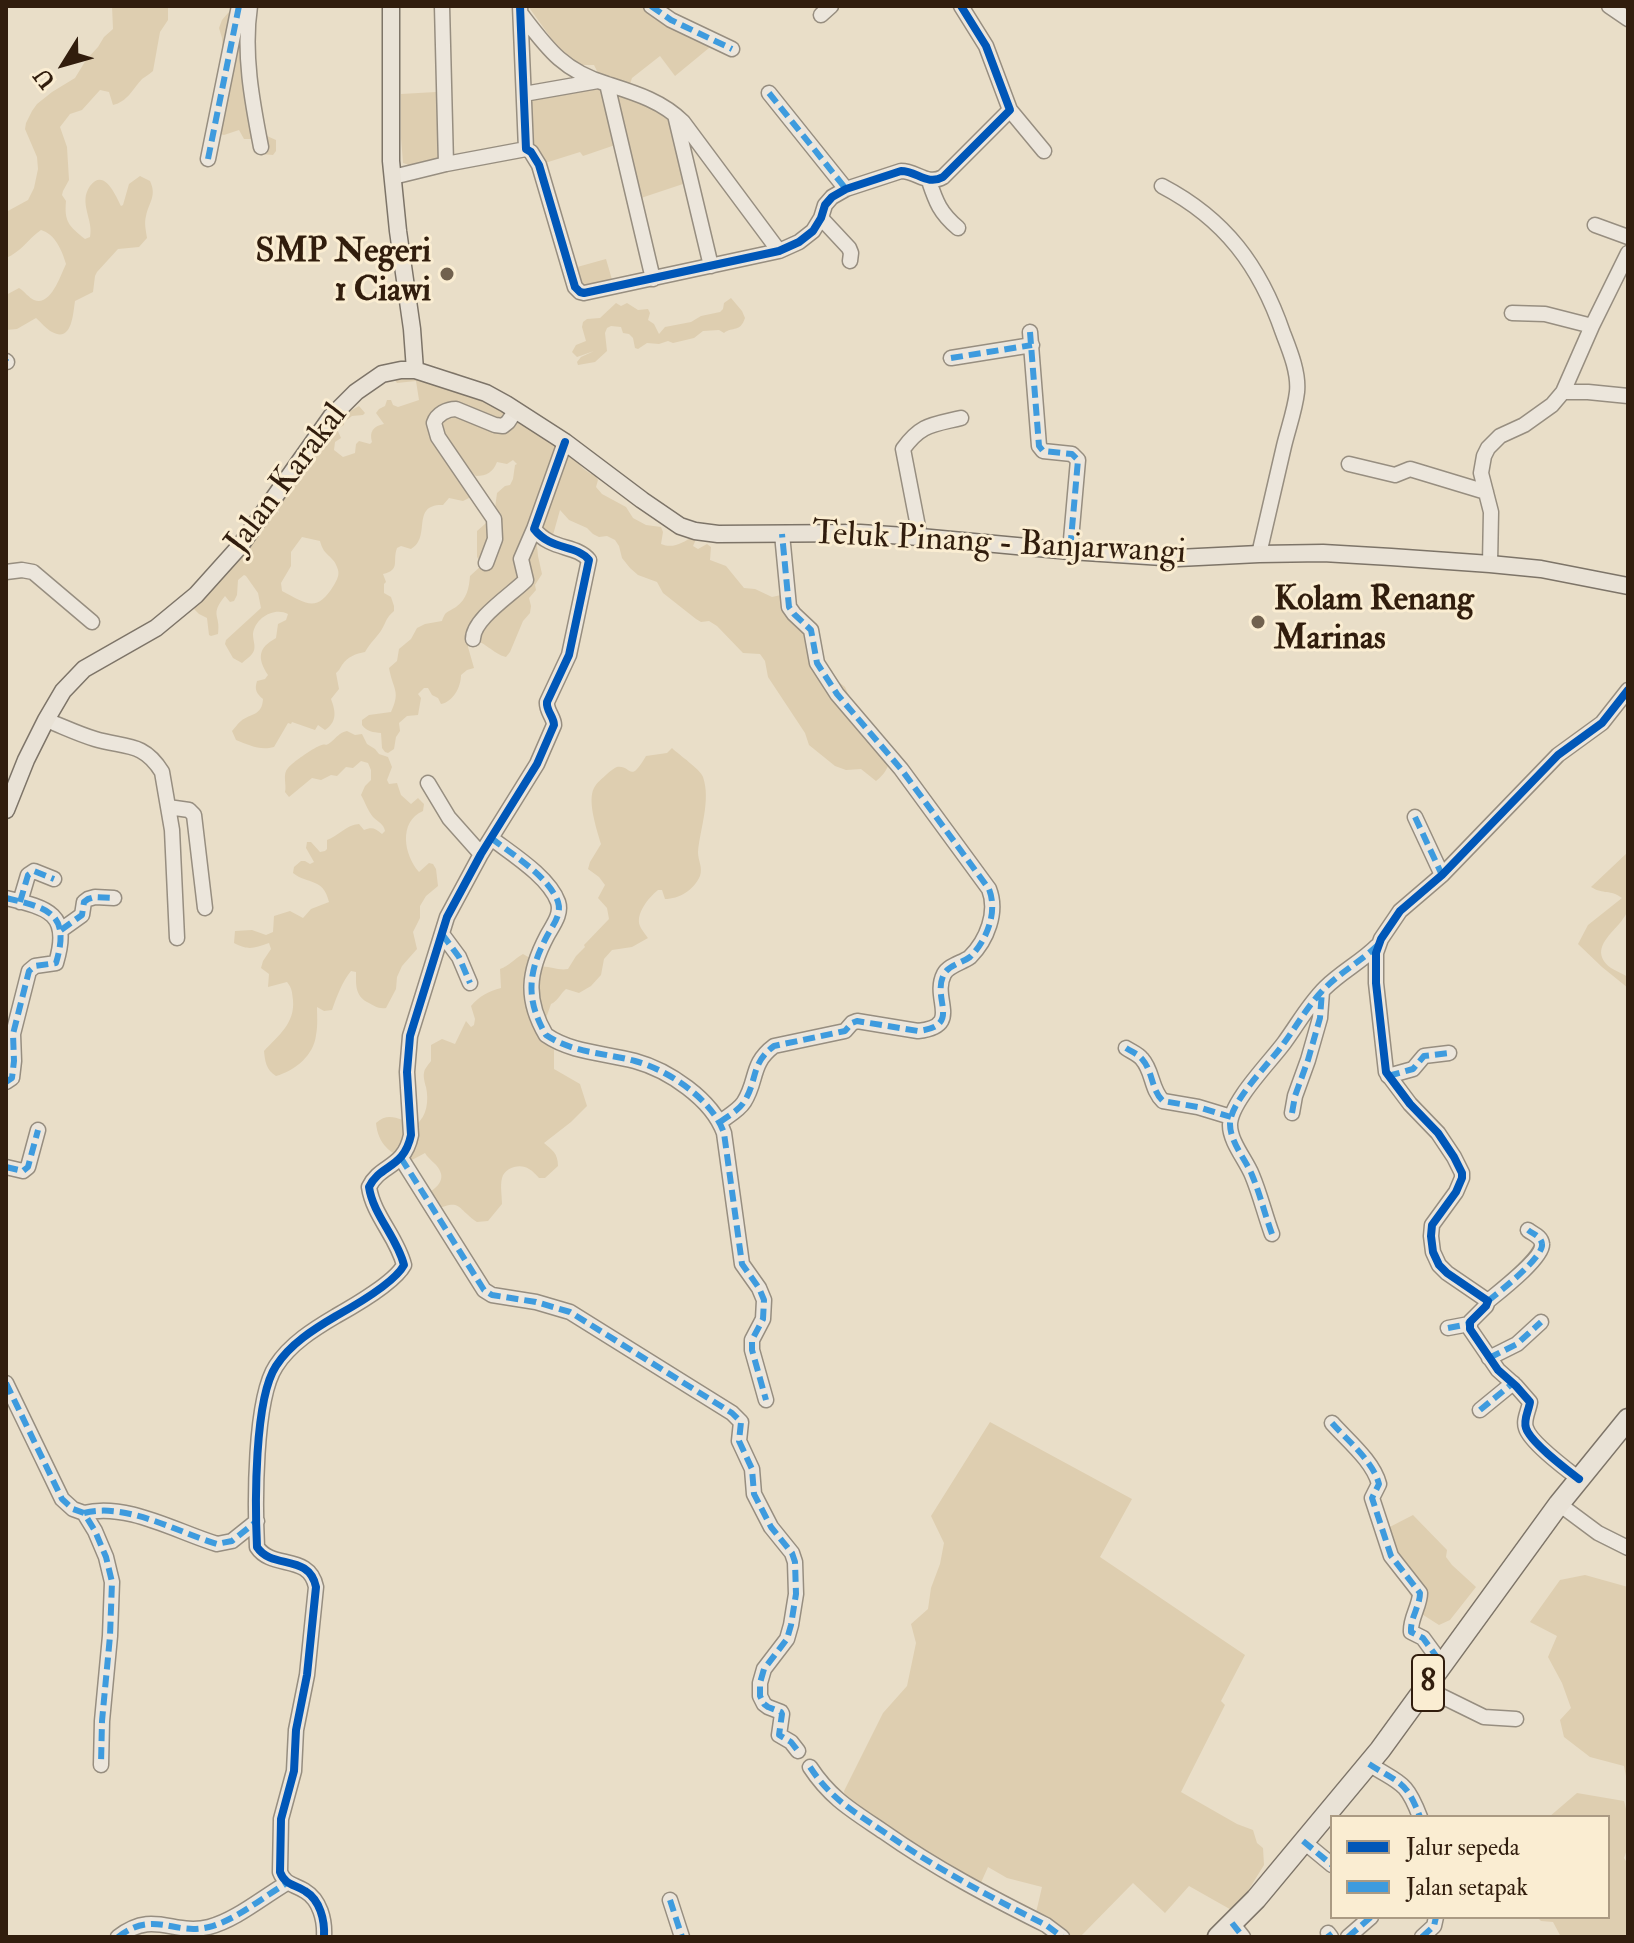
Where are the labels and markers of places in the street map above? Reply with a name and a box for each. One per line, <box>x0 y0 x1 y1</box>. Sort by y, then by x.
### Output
place label: SMP Negeri 1 Ciawi <box>256 234 431 314</box>
marker: SMP Negeri 1 Ciawi <box>438 265 456 283</box>
place label: Kolam Renang Marinas <box>1274 582 1474 662</box>
marker: Kolam Renang Marinas <box>1249 613 1267 631</box>

